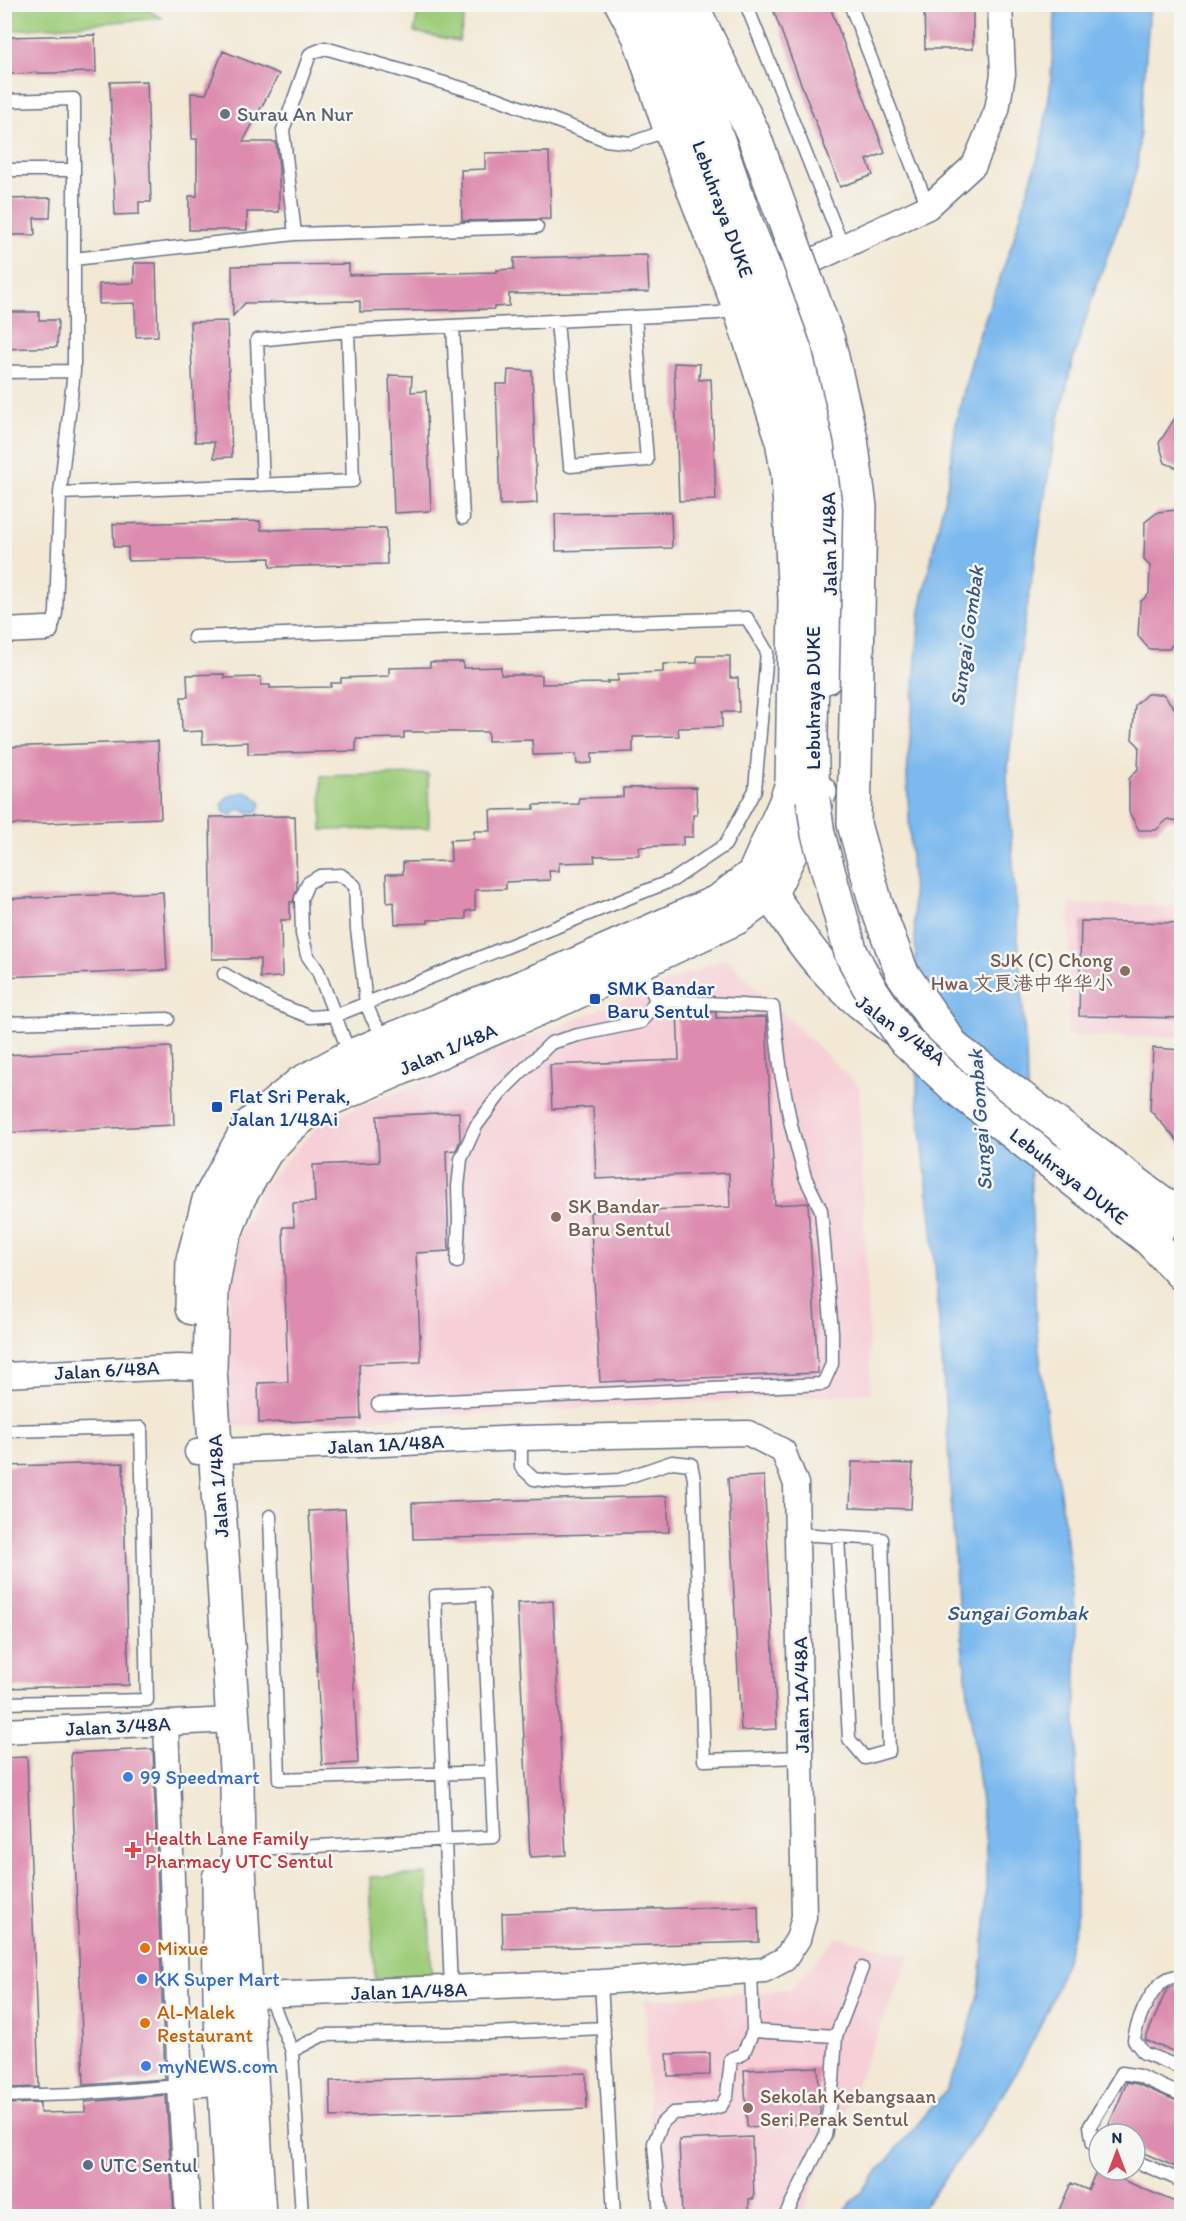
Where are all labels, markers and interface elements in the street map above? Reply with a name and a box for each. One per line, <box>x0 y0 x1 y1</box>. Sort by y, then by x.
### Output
place label: Surau An Nur <box>237 102 353 126</box>
marker: Surau An Nur <box>218 107 232 121</box>
street label: Lebuhraya DUKE <box>687 137 759 281</box>
street label: Jalan 1/48A <box>816 492 842 596</box>
water label: Sungai Gombak <box>944 563 989 708</box>
street label: Lebuhraya DUKE <box>801 626 825 770</box>
place label: SJK (C) Chong Hwa 文良港中华华小 <box>931 948 1114 995</box>
marker: SJK (C) Chong Hwa 文良港中华华小 <box>1118 964 1132 978</box>
place label: SMK Bandar Baru Sentul <box>607 976 715 1023</box>
street label: Jalan 9/48A <box>851 989 951 1071</box>
marker: SMK Bandar Baru Sentul <box>588 992 602 1006</box>
street label: Jalan 1/48A <box>395 1018 501 1080</box>
water label: Sungai Gombak <box>962 1047 997 1191</box>
place label: Flat Sri Perak, Jalan 1/48Ai <box>229 1084 351 1131</box>
marker: Flat Sri Perak, Jalan 1/48Ai <box>210 1100 224 1114</box>
street label: Lebuhraya DUKE <box>1005 1122 1133 1230</box>
place label: SK Bandar Baru Sentul <box>568 1194 671 1241</box>
marker: SK Bandar Baru Sentul <box>549 1210 563 1224</box>
street label: Jalan 6/48A <box>54 1355 160 1385</box>
street label: Jalan 1A/48A <box>327 1429 445 1459</box>
street label: Jalan 1/48A <box>202 1433 234 1539</box>
water label: Sungai Gombak <box>946 1600 1089 1625</box>
street label: Jalan 1A/48A <box>788 1636 814 1754</box>
street label: Jalan 3/48A <box>65 1711 172 1741</box>
place label: 99 Speedmart <box>140 1765 260 1789</box>
marker: 99 Speedmart <box>121 1770 135 1784</box>
place label: Health Lane Family Pharmacy UTC Sentul <box>145 1826 333 1873</box>
marker: Health Lane Family Pharmacy UTC Sentul <box>126 1843 140 1857</box>
place label: Mixue <box>157 1936 208 1960</box>
marker: Mixue <box>138 1941 152 1955</box>
place label: KK Super Mart <box>154 1967 280 1991</box>
marker: KK Super Mart <box>135 1972 149 1986</box>
street label: Jalan 1A/48A <box>350 1977 468 2005</box>
place label: Al-Malek Restaurant <box>157 2000 253 2047</box>
marker: Al-Malek Restaurant <box>138 2016 152 2030</box>
place label: myNEWS.com <box>158 2054 279 2078</box>
marker: myNEWS.com <box>139 2059 153 2073</box>
place label: Sekolah Kebangsaan Seri Perak Sentul <box>760 2084 937 2131</box>
marker: Sekolah Kebangsaan Seri Perak Sentul <box>741 2101 755 2115</box>
north arrow <box>1087 2122 1147 2182</box>
text: N <box>1112 2128 1122 2147</box>
place label: UTC Sentul <box>100 2153 198 2177</box>
marker: UTC Sentul <box>81 2158 95 2172</box>

